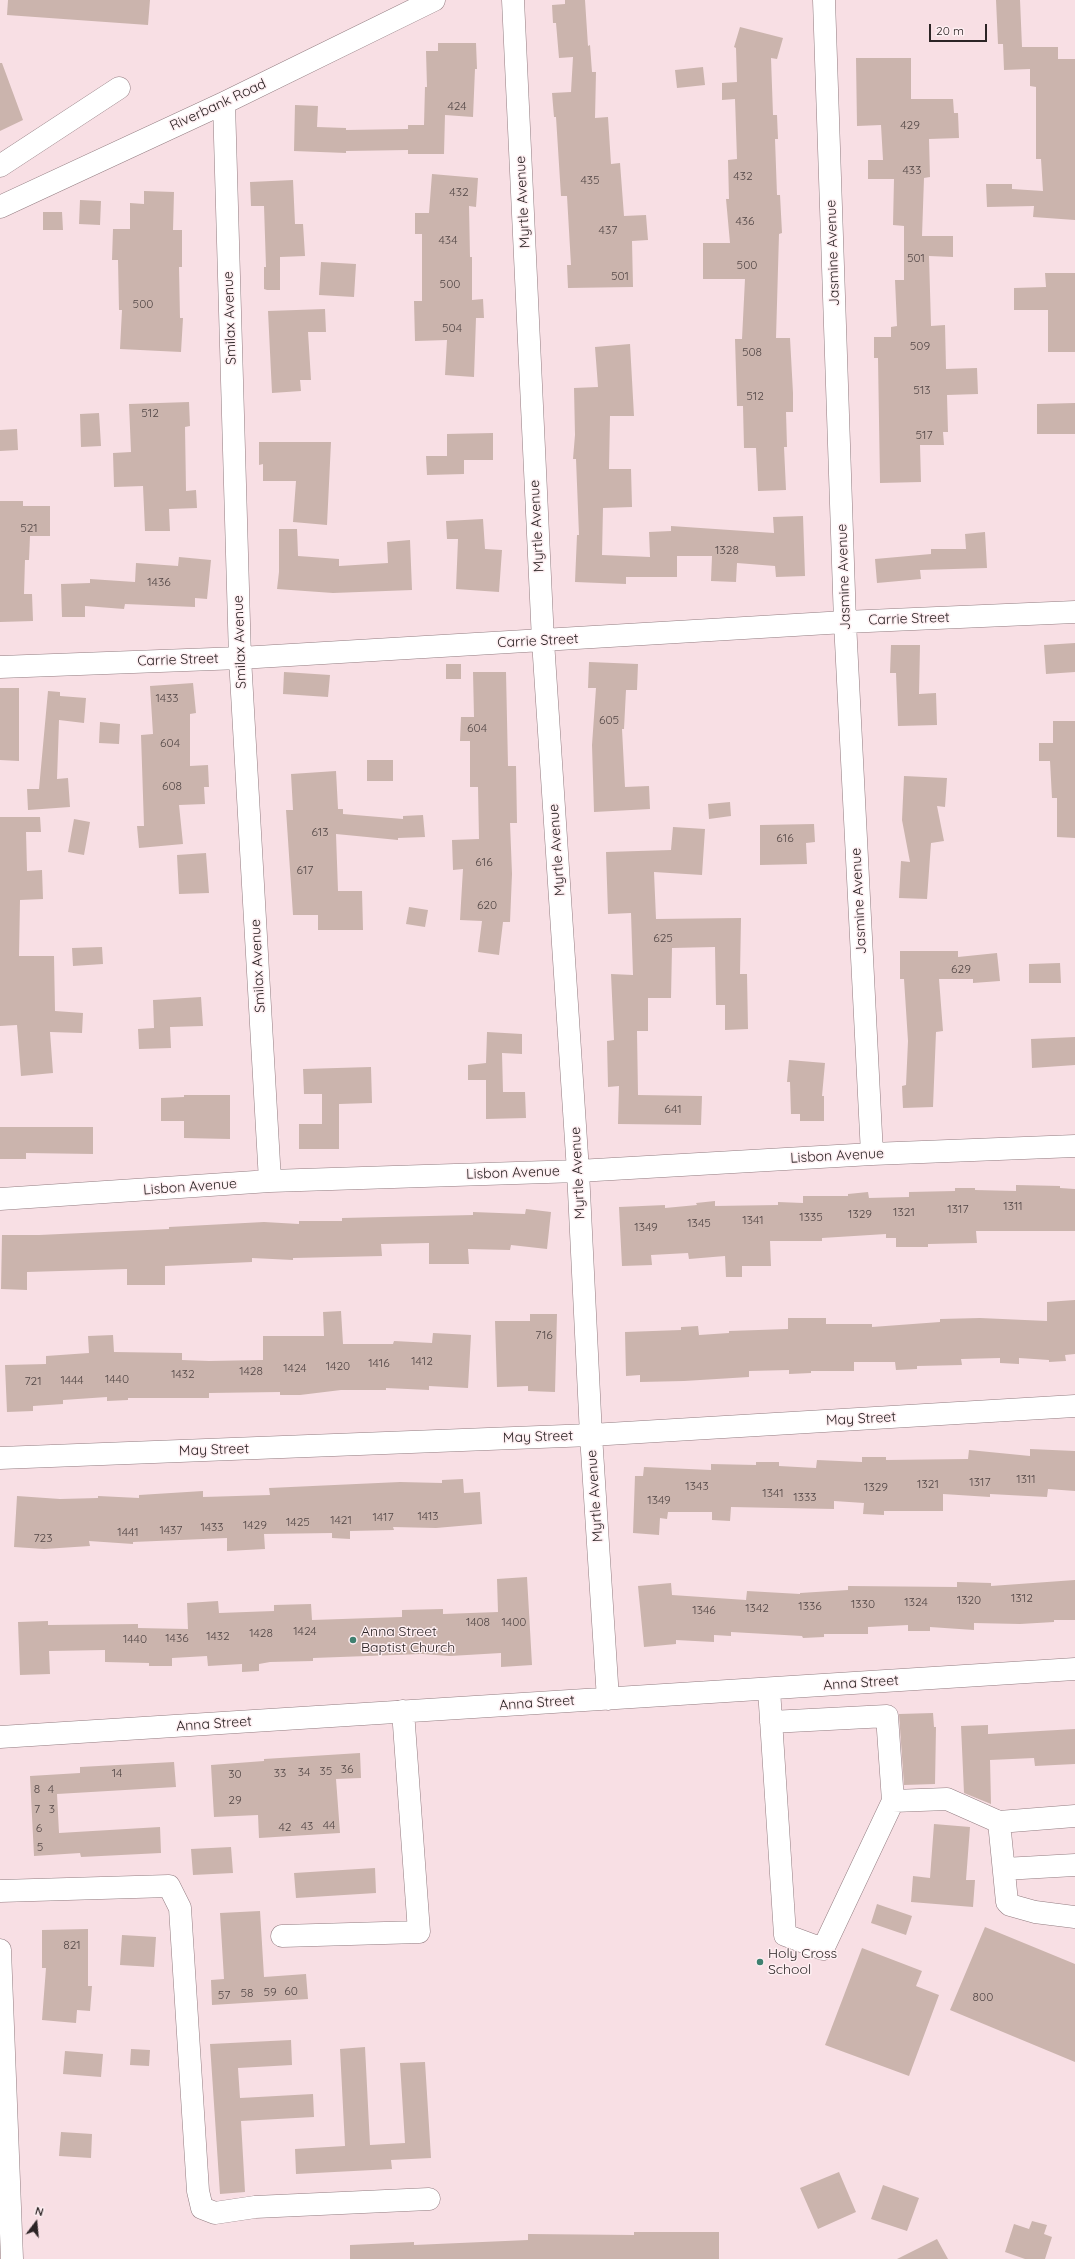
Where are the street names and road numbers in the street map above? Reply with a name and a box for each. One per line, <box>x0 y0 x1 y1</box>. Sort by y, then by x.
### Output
street label: Riverbank Road <box>167 75 269 135</box>
street label: Myrtle Avenue <box>512 155 534 249</box>
street label: Jasmine Avenue <box>823 199 843 307</box>
street label: Smilax Avenue <box>220 271 240 365</box>
street label: Myrtle Avenue <box>526 479 548 573</box>
street label: Jasmine Avenue <box>834 523 854 631</box>
street label: Smilax Avenue <box>230 595 250 689</box>
street label: Carrie Street <box>868 609 950 629</box>
street label: Carrie Street <box>497 630 579 652</box>
street label: Carrie Street <box>137 650 219 670</box>
street label: Myrtle Avenue <box>545 803 569 897</box>
street label: Jasmine Avenue <box>848 847 870 955</box>
street label: Smilax Avenue <box>247 919 269 1013</box>
street label: Myrtle Avenue <box>567 1126 589 1220</box>
street label: Lisbon Avenue <box>790 1145 884 1167</box>
street label: Lisbon Avenue <box>466 1163 560 1183</box>
street label: Lisbon Avenue <box>143 1175 237 1199</box>
street label: May Street <box>826 1409 896 1429</box>
street label: May Street <box>503 1427 573 1447</box>
street label: May Street <box>179 1440 249 1460</box>
street label: Myrtle Avenue <box>583 1449 607 1543</box>
street label: Anna Street <box>823 1672 899 1694</box>
street label: Anna Street <box>499 1692 575 1714</box>
street label: Anna Street <box>176 1713 252 1735</box>

